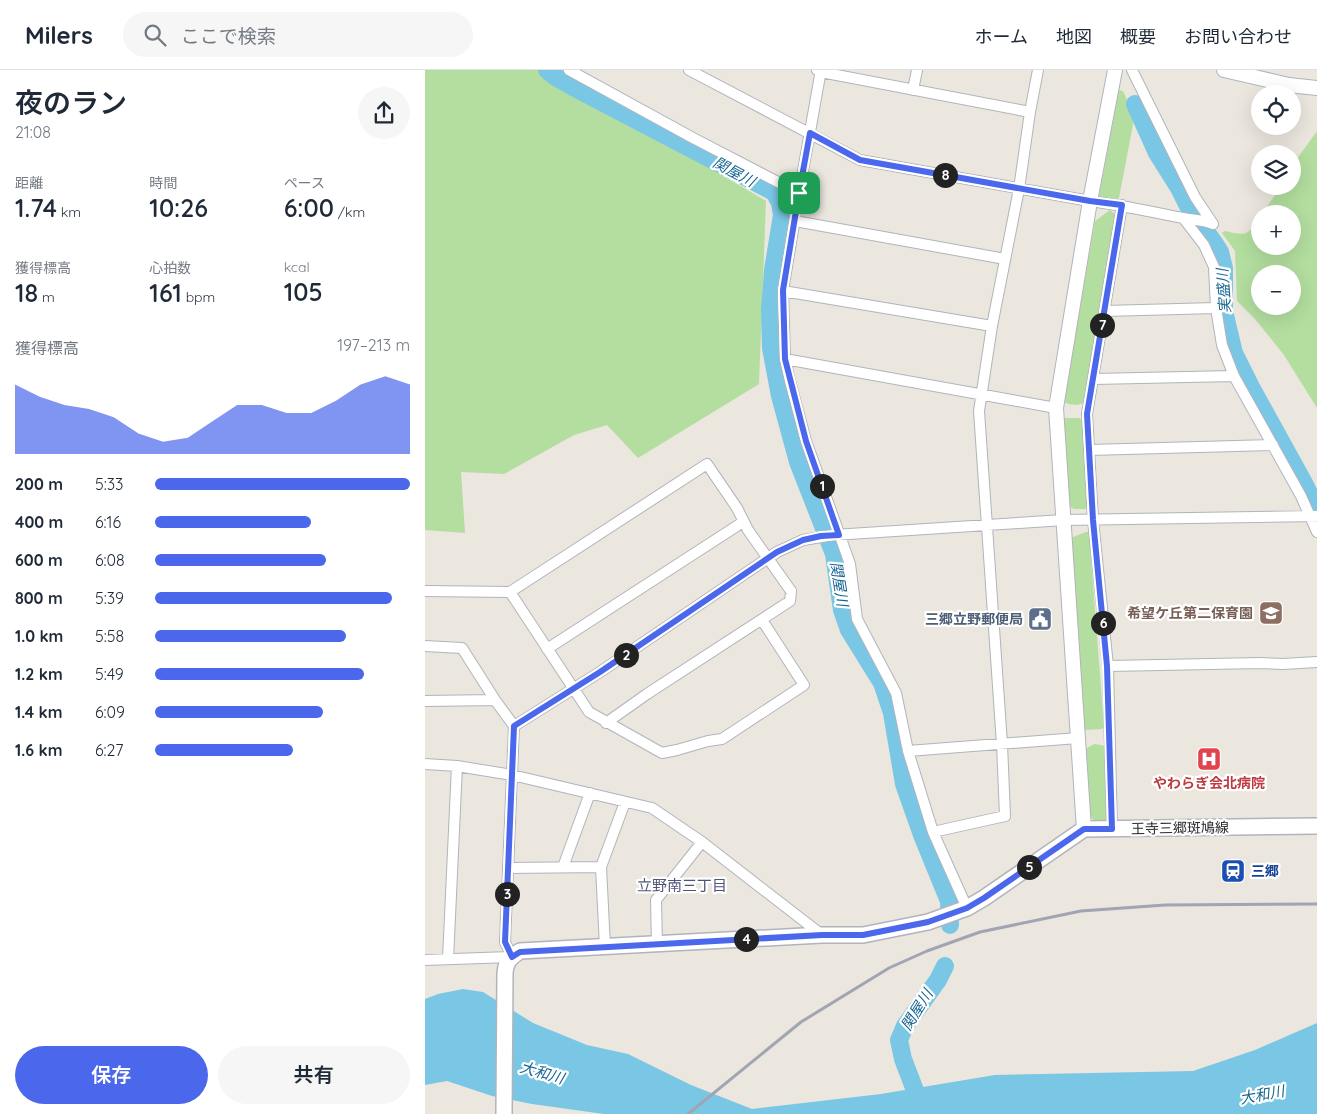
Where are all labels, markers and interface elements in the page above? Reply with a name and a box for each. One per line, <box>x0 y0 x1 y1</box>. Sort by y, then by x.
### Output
search box <box>123 12 473 57</box>
text: Milers <box>25 20 93 50</box>
icon: search <box>141 21 169 49</box>
text: ここで検索 <box>181 24 276 48</box>
text: ホーム <box>975 25 1028 48</box>
text: 地図 <box>1056 25 1092 48</box>
text: 概要 <box>1120 25 1156 48</box>
text: お問い合わせ <box>1184 25 1292 48</box>
text: 夜のラン <box>15 85 127 120</box>
map controls <box>1251 85 1301 315</box>
button: locate <box>1251 85 1301 135</box>
button: share <box>358 87 410 139</box>
text: 21:08 <box>15 122 51 142</box>
button: layers <box>1251 145 1301 195</box>
water label: 関屋川 <box>710 153 760 191</box>
pin: 8 <box>933 162 957 188</box>
text: 8 <box>942 166 949 184</box>
pin <box>778 172 820 214</box>
text: 距離 <box>15 174 43 192</box>
text: 時間 <box>149 174 177 192</box>
text: ペース <box>284 174 325 192</box>
icon: arrive <box>785 179 813 207</box>
text: 1.74 <box>15 192 57 223</box>
text: 10:26 <box>149 192 208 223</box>
text: 6:00 <box>284 192 334 223</box>
text: km <box>57 203 81 221</box>
text: /km <box>334 203 365 221</box>
button: + <box>1251 205 1301 255</box>
text: kcal <box>284 258 310 276</box>
text: 獲得標高 <box>15 259 71 277</box>
text: 心拍数 <box>149 259 191 277</box>
button: − <box>1251 265 1301 315</box>
water label: 実盛川 <box>1212 266 1235 314</box>
text: 105 <box>284 276 323 307</box>
text: 18 <box>15 277 38 308</box>
text: 161 <box>149 277 182 308</box>
text: m <box>38 288 55 306</box>
text: bpm <box>182 288 215 306</box>
pin: 7 <box>1089 312 1115 338</box>
text: 7 <box>1099 316 1106 334</box>
text: 197–213 m <box>337 335 410 355</box>
text: 獲得標高 <box>15 338 79 358</box>
text: 200 m <box>15 474 63 494</box>
text: 5:33 <box>95 474 123 494</box>
pin: 1 <box>809 474 835 498</box>
text: 1 <box>820 477 825 495</box>
text: 400 m <box>15 512 63 532</box>
text: 6:16 <box>95 512 121 532</box>
text: 600 m <box>15 550 63 570</box>
text: 6:08 <box>95 550 125 570</box>
water label: 関屋川 <box>827 560 853 610</box>
text: 800 m <box>15 588 63 608</box>
text: 5:39 <box>95 588 124 608</box>
school or university icon: 希望ケ丘第二保育園 <box>1258 600 1284 626</box>
place label: 希望ケ丘第二保育園 <box>1127 604 1253 622</box>
public building icon: 三郷立野郵便局 <box>1027 606 1053 632</box>
place label: 三郷立野郵便局 <box>925 610 1023 628</box>
pin: 6 <box>1091 610 1115 636</box>
text: 6 <box>1100 614 1107 632</box>
text: 1.0 km <box>15 626 63 646</box>
text: 5:58 <box>95 626 124 646</box>
pin: 2 <box>613 642 639 668</box>
text: 2 <box>623 646 630 664</box>
text: 1.2 km <box>15 664 63 684</box>
text: 5:49 <box>95 664 124 684</box>
text: 1.4 km <box>15 702 62 722</box>
text: 6:09 <box>95 702 125 722</box>
text: 1.6 km <box>15 740 62 760</box>
text: 6:27 <box>95 740 123 760</box>
hospital icon: やわらぎ会北病院 <box>1196 746 1222 772</box>
place label: やわらぎ会北病院 <box>1153 774 1265 792</box>
street label: 王寺三郷斑鳩線 <box>1131 818 1229 838</box>
pin: 5 <box>1017 854 1041 880</box>
text: 5 <box>1025 858 1034 876</box>
station icon: 三郷 <box>1220 858 1246 884</box>
place label: 三郷 <box>1251 862 1279 880</box>
district label: 立野南三丁目 <box>637 876 727 895</box>
pin: 3 <box>495 882 519 906</box>
text: 3 <box>504 885 511 903</box>
pin: 4 <box>733 926 759 952</box>
text: 4 <box>742 930 751 948</box>
water label: 関屋川 <box>897 984 938 1034</box>
button: 保存 <box>15 1046 208 1104</box>
button: 共有 <box>218 1046 410 1104</box>
water label: 大和川 <box>518 1057 568 1088</box>
water label: 大和川 <box>1238 1081 1288 1108</box>

